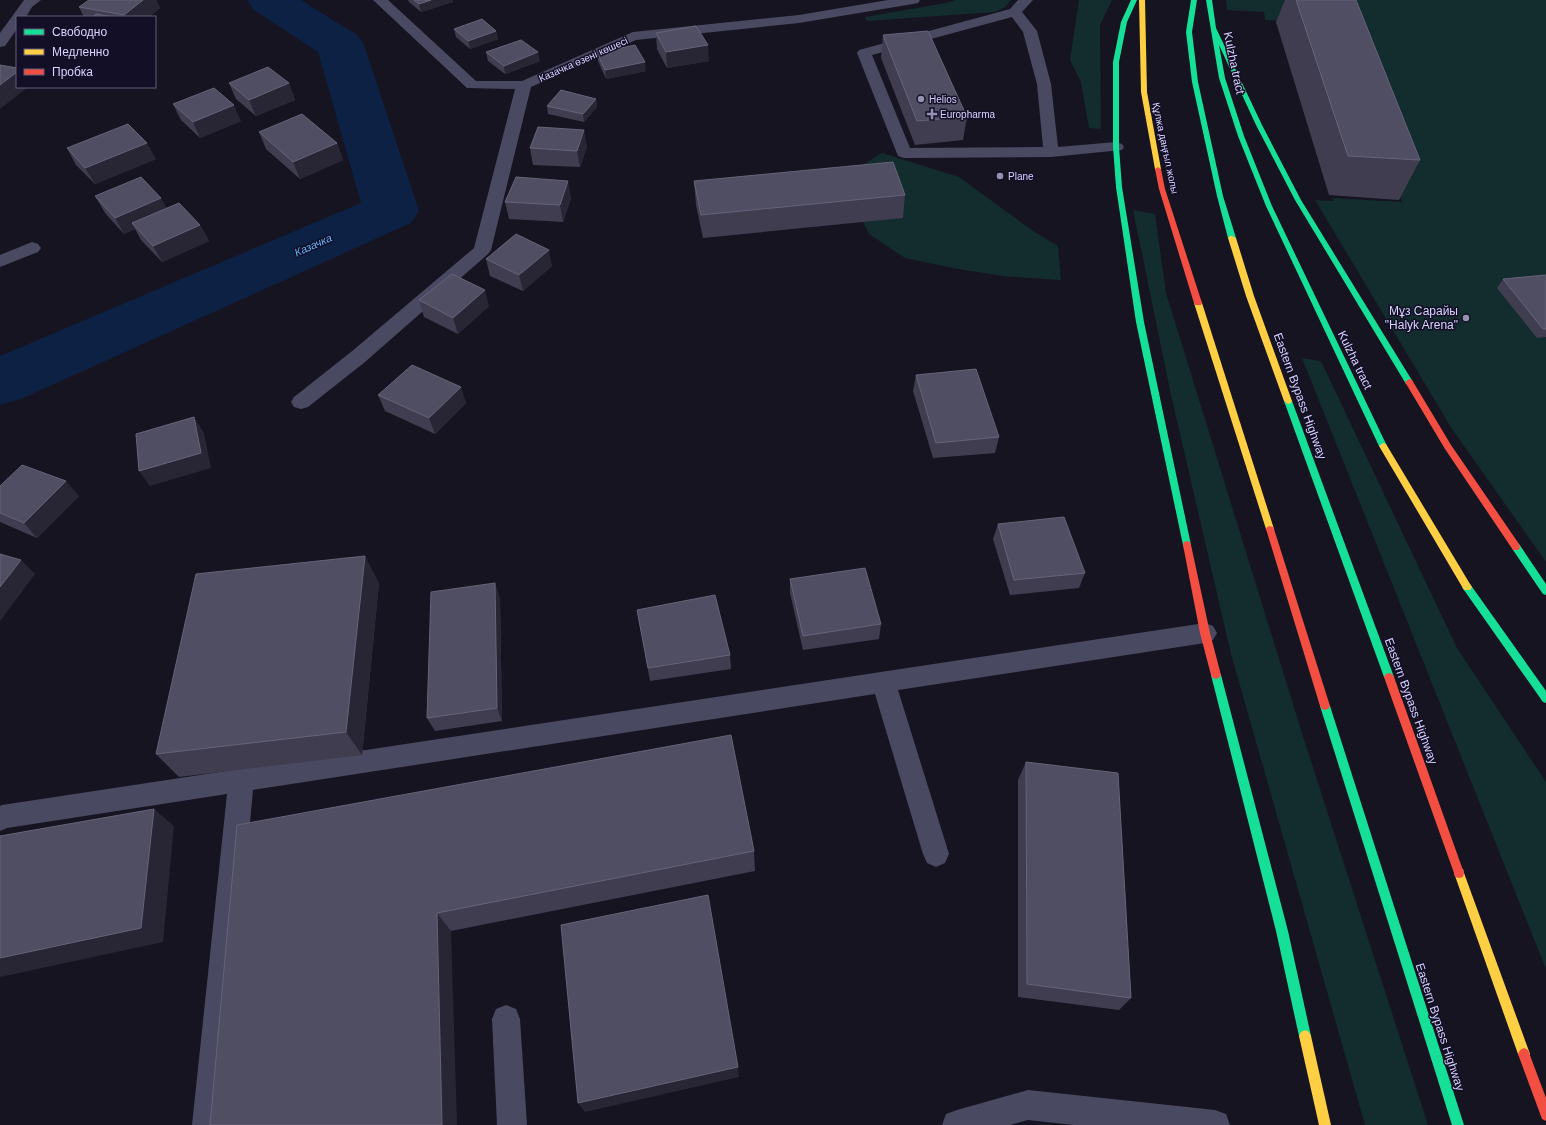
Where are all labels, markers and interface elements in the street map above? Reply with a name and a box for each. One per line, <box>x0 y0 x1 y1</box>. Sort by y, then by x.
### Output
legend <box>16 16 156 88</box>
text: Свободно <box>52 25 107 39</box>
street label: Kulzha tract <box>1221 31 1248 96</box>
street label: Казачка өзені көшесі <box>537 35 629 84</box>
text: Медленно <box>52 45 109 59</box>
text: Пробка <box>52 65 93 79</box>
marker: Helios <box>916 94 926 104</box>
place label: Helios <box>929 94 957 105</box>
street label: Құлжа даңғыл жолы <box>1150 101 1181 195</box>
marker: Europharma <box>927 109 937 119</box>
place label: Europharma <box>940 109 995 120</box>
marker: Plane <box>995 171 1005 181</box>
place label: Plane <box>1008 171 1034 182</box>
water label: Казачка <box>292 231 334 259</box>
place label: Мұз Сарайы "Halyk Arena" <box>1385 304 1458 332</box>
marker: Мұз Сарайы "Halyk Arena" <box>1461 313 1471 323</box>
street label: Kulzha tract <box>1335 328 1375 392</box>
street label: Eastern Bypass Highway <box>1271 331 1329 461</box>
street label: Eastern Bypass Highway <box>1382 636 1440 766</box>
street label: Eastern Bypass Highway <box>1413 961 1467 1093</box>

